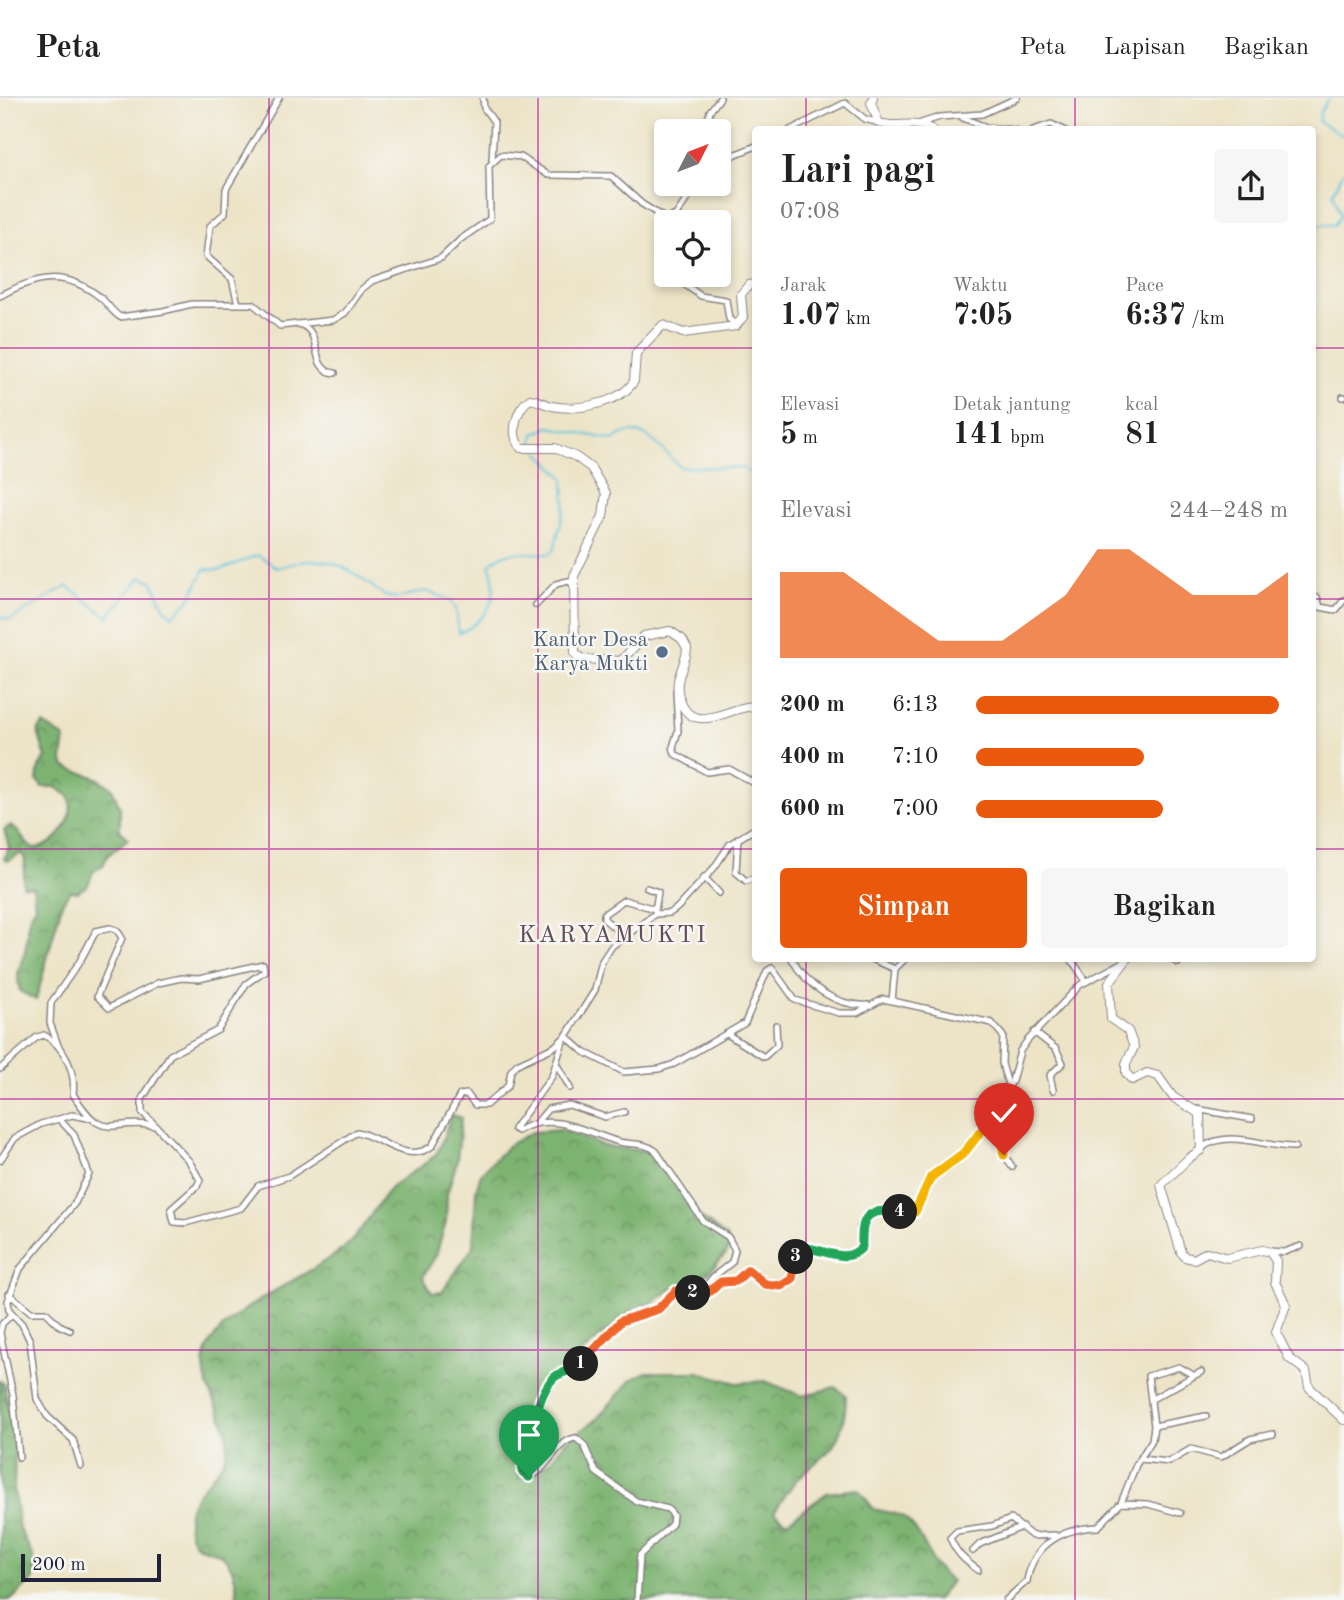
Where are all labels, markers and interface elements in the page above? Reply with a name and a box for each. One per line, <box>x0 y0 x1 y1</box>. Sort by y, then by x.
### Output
text: Peta <box>35 32 101 65</box>
text: Peta <box>1019 36 1066 60</box>
text: Lapisan <box>1104 36 1186 60</box>
text: Bagikan <box>1224 36 1309 60</box>
north arrow <box>654 119 732 196</box>
map controls <box>654 119 731 287</box>
button: share <box>1214 149 1288 223</box>
text: Lari pagi <box>780 153 935 191</box>
text: 07:08 <box>780 200 840 223</box>
button: locate <box>654 210 731 287</box>
text: Jarak <box>780 277 827 296</box>
text: Waktu <box>953 277 1008 296</box>
text: Pace <box>1125 277 1164 296</box>
text: 1.07 <box>780 301 841 331</box>
text: 7:05 <box>953 301 1013 331</box>
text: 6:37 <box>1125 301 1186 331</box>
text: km <box>841 310 871 329</box>
text: /km <box>1186 310 1225 329</box>
text: Elevasi <box>780 396 839 415</box>
text: Detak jantung <box>953 396 1071 415</box>
text: kcal <box>1125 396 1158 415</box>
text: 5 <box>780 420 797 450</box>
text: 141 <box>953 420 1005 450</box>
text: 81 <box>1125 420 1160 450</box>
text: m <box>797 429 818 448</box>
text: bpm <box>1005 429 1045 448</box>
text: Elevasi <box>780 499 852 522</box>
text: 244–248 m <box>1169 499 1288 522</box>
place label: Kantor Desa Karya Mukti <box>533 630 648 675</box>
marker: Kantor Desa Karya Mukti <box>654 644 670 660</box>
text: 200 m <box>780 693 845 716</box>
text: 6:13 <box>892 693 938 716</box>
text: 400 m <box>780 745 845 768</box>
text: 7:10 <box>892 745 938 768</box>
text: 600 m <box>780 797 845 820</box>
text: 7:00 <box>892 797 938 820</box>
button: Simpan <box>780 868 1027 948</box>
button: Bagikan <box>1041 868 1288 948</box>
district label: KARYAMUKTI <box>518 924 708 948</box>
pin <box>974 1083 1034 1155</box>
icon: check <box>985 1094 1023 1132</box>
pin: 4 <box>883 1194 918 1230</box>
text: 4 <box>894 1202 905 1221</box>
pin: 3 <box>778 1240 814 1274</box>
text: 3 <box>790 1247 801 1266</box>
pin: 2 <box>676 1276 710 1310</box>
text: 2 <box>687 1283 698 1302</box>
pin: 1 <box>564 1346 598 1382</box>
text: 1 <box>575 1354 586 1373</box>
pin <box>499 1405 559 1477</box>
icon: arrive <box>510 1416 548 1454</box>
scale bar <box>21 1551 161 1583</box>
text: 200 m <box>32 1556 85 1575</box>

